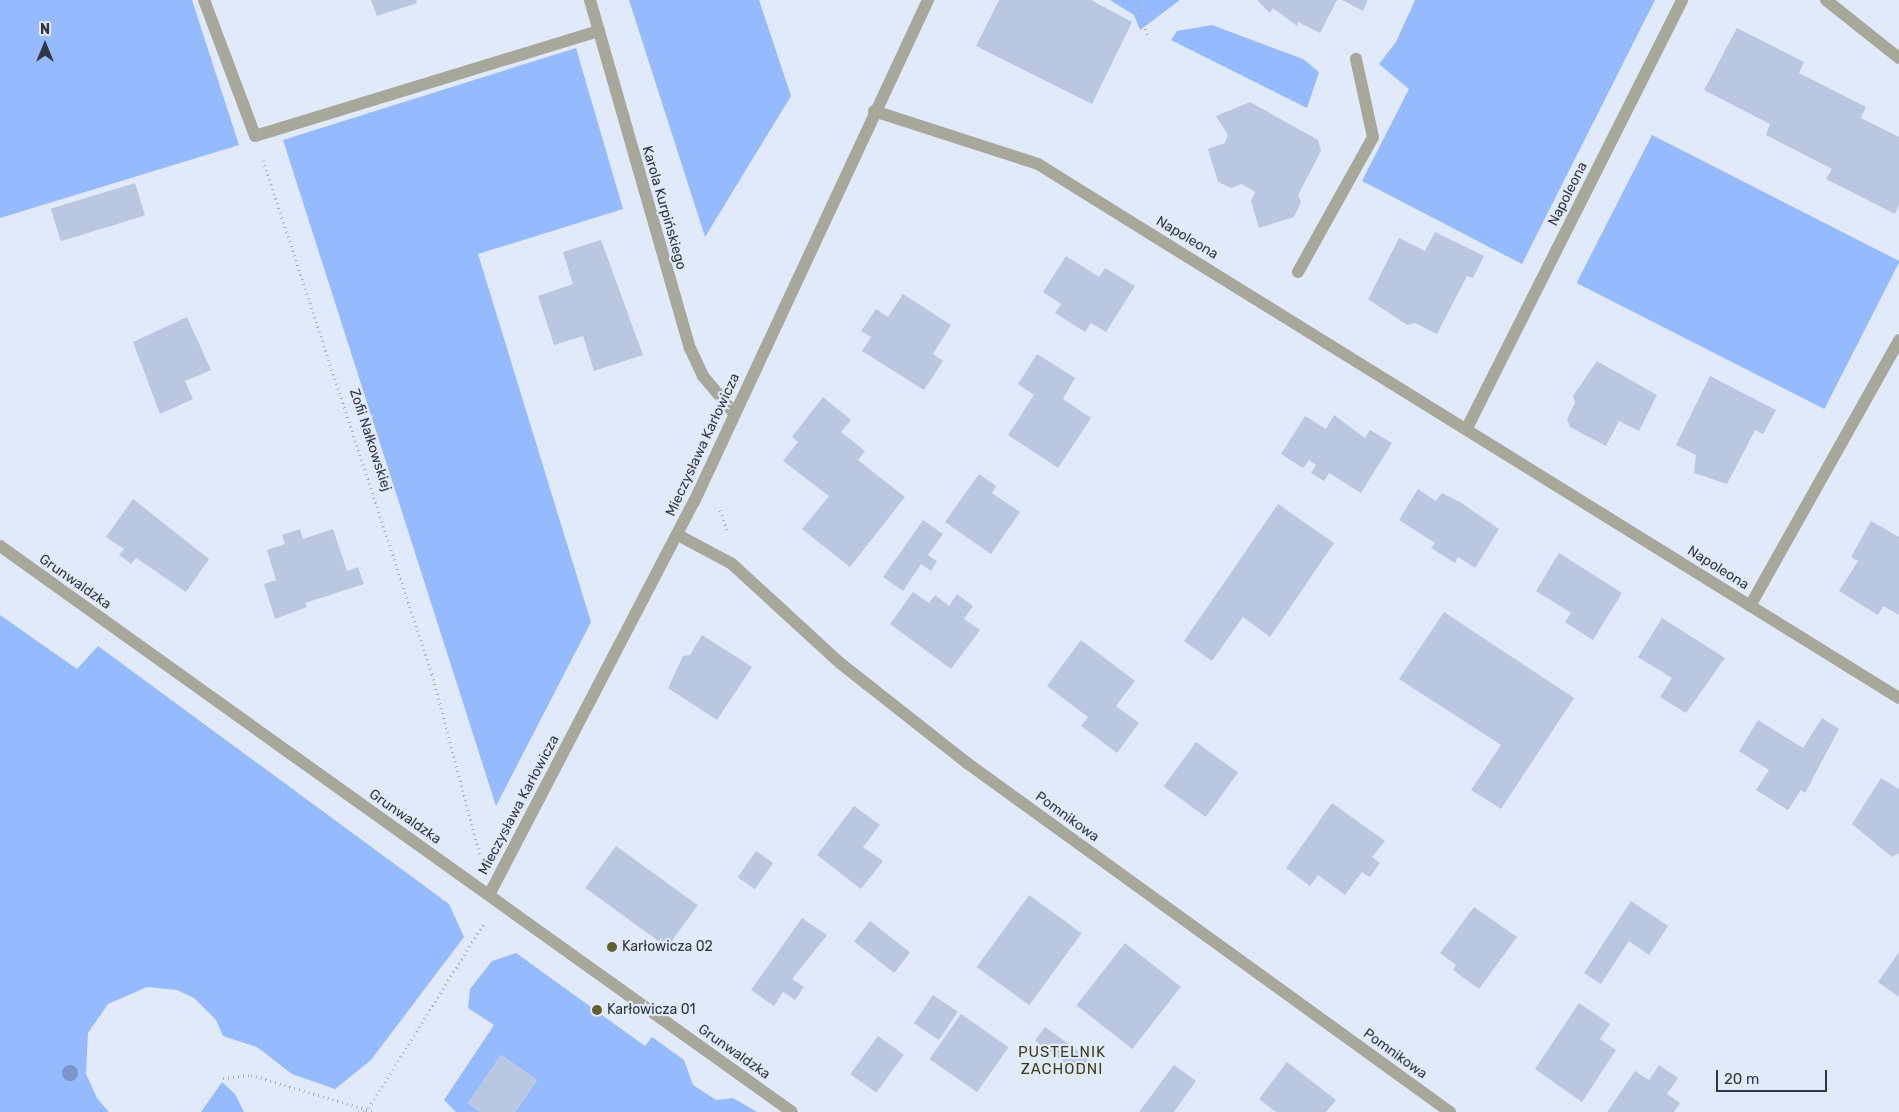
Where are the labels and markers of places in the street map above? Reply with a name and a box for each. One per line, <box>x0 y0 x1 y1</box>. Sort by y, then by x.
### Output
place label: Karłowicza 02 <box>622 939 713 955</box>
marker: Karłowicza 02 <box>606 941 618 953</box>
place label: Karłowicza 01 <box>607 1002 696 1018</box>
marker: Karłowicza 01 <box>591 1004 603 1016</box>

